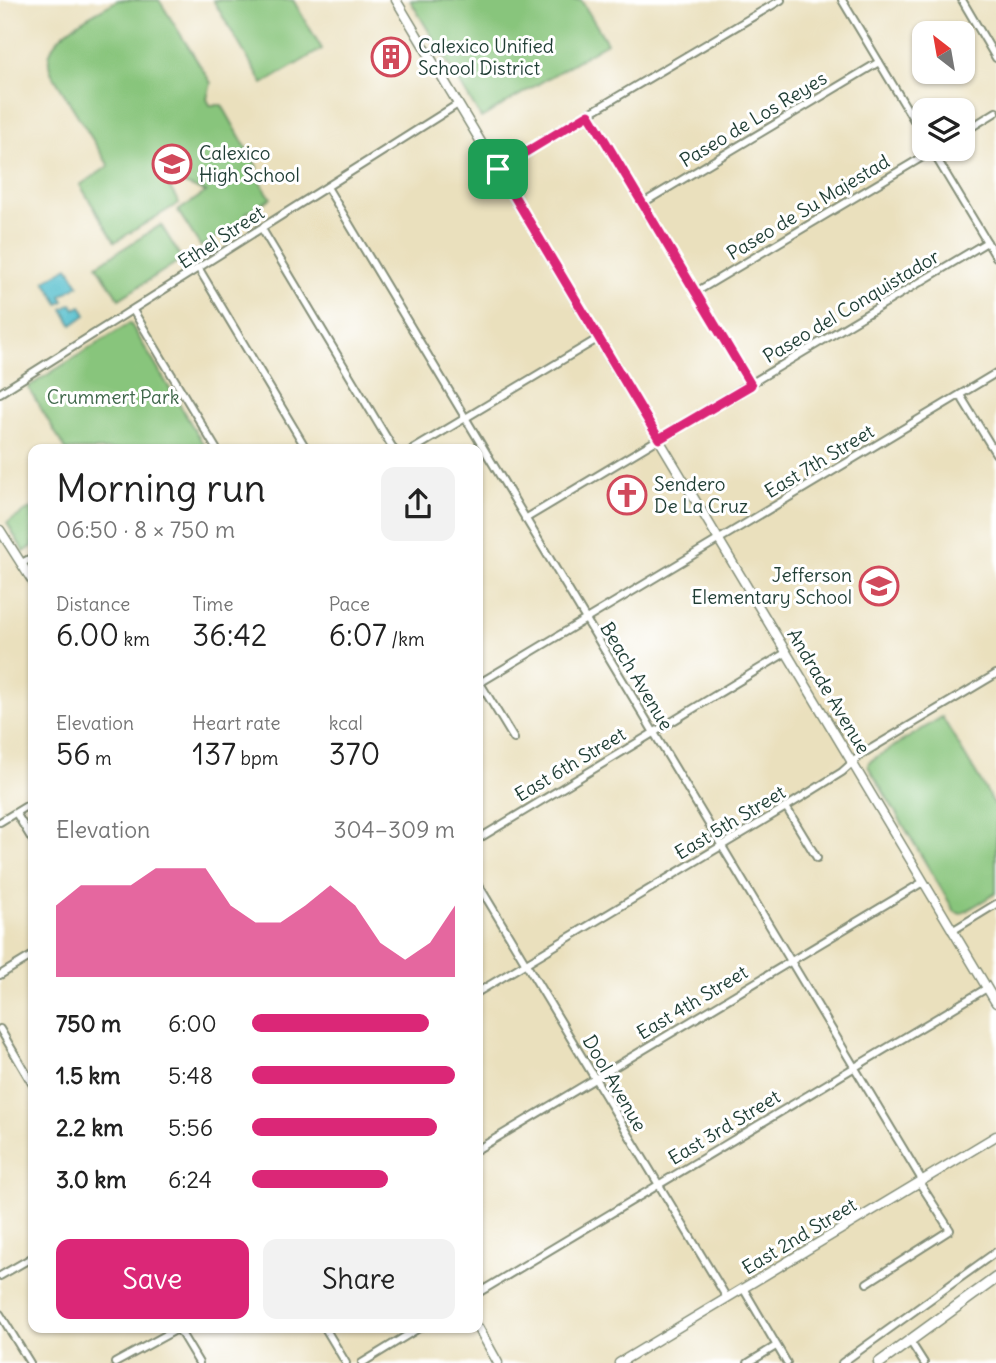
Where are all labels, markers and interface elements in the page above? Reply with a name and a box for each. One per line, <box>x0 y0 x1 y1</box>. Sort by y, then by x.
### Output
north arrow <box>912 21 975 84</box>
map controls <box>912 21 975 161</box>
place label: Calexico Unified School District <box>418 34 554 80</box>
building icon: Calexico Unified School District <box>370 36 412 78</box>
street label: Paseo de Los Reyes <box>675 66 831 172</box>
button: layers <box>912 98 975 161</box>
pin <box>468 139 528 199</box>
place label: Calexico High School <box>199 141 300 187</box>
school or university icon: Calexico High School <box>151 143 193 185</box>
street label: Paseo de Su Majestad <box>722 149 894 265</box>
icon: arrive <box>479 150 517 188</box>
street label: Ethel Street <box>173 200 269 274</box>
street label: Paseo del Conquistador <box>759 244 944 368</box>
park label: Crummert Park <box>47 385 180 409</box>
street label: East 7th Street <box>760 419 878 503</box>
text: Morning run <box>56 465 266 512</box>
button: share <box>381 467 455 541</box>
place label: Sendero De La Cruz <box>654 472 748 518</box>
church icon: Sendero De La Cruz <box>606 474 648 516</box>
text: 06:50 · 8 × 750 m <box>56 515 235 544</box>
place label: Jefferson Elementary School <box>691 563 852 609</box>
school or university icon: Jefferson Elementary School <box>858 565 900 607</box>
text: Distance <box>56 592 130 616</box>
text: Time <box>192 592 233 616</box>
text: Pace <box>329 592 370 616</box>
text: 6.00 <box>56 616 119 654</box>
text: 36:42 <box>192 616 267 654</box>
text: 6:07 <box>329 616 387 654</box>
street label: Beach Avenue <box>595 617 679 735</box>
street label: Andrade Avenue <box>782 624 876 758</box>
text: km <box>119 627 150 651</box>
text: /km <box>387 627 425 651</box>
text: Elevation <box>56 711 134 735</box>
text: Heart rate <box>192 711 280 735</box>
text: kcal <box>329 711 363 735</box>
street label: East 6th Street <box>510 722 630 806</box>
text: 56 <box>56 735 91 773</box>
text: 137 <box>192 735 236 773</box>
text: 370 <box>329 735 380 773</box>
text: m <box>91 746 112 770</box>
text: bpm <box>236 746 279 770</box>
street label: East 5th Street <box>670 780 790 864</box>
text: Elevation <box>56 815 150 844</box>
text: 304–309 m <box>333 815 455 844</box>
street label: East 4th Street <box>632 960 752 1044</box>
text: 750 m <box>56 1009 121 1038</box>
text: 6:00 <box>168 1009 217 1038</box>
street label: Dool Avenue <box>578 1031 652 1135</box>
text: 1.5 km <box>56 1061 121 1090</box>
text: 5:48 <box>168 1061 213 1090</box>
street label: East 3rd Street <box>664 1084 784 1170</box>
text: 2.2 km <box>56 1113 123 1142</box>
text: 5:56 <box>168 1113 213 1142</box>
text: 3.0 km <box>56 1165 126 1194</box>
text: 6:24 <box>168 1165 212 1194</box>
street label: East 2nd Street <box>737 1192 861 1280</box>
button: Save <box>56 1239 249 1319</box>
button: Share <box>263 1239 455 1319</box>

